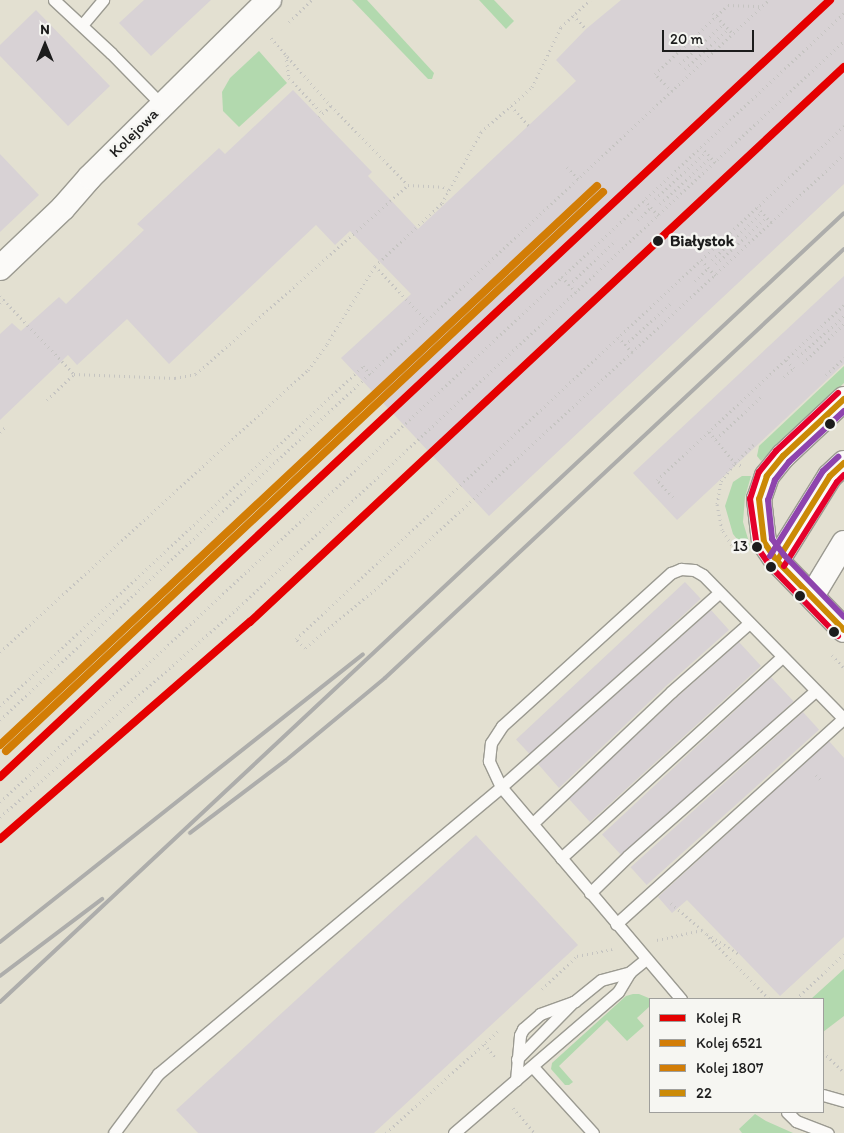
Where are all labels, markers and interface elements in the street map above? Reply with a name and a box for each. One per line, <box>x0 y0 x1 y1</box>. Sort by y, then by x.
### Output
north arrow <box>20 20 70 70</box>
scale bar <box>664 20 756 52</box>
text: N <box>40 21 50 38</box>
text: 20 m <box>670 30 703 48</box>
street label: Kolejowa <box>105 104 163 162</box>
place label: Białystok <box>670 231 734 251</box>
marker: Białystok <box>649 232 667 250</box>
unlabelled marker <box>825 419 835 429</box>
place label: 13 <box>733 538 748 556</box>
marker: 13 <box>752 542 762 552</box>
unlabelled marker <box>766 562 776 572</box>
unlabelled marker <box>795 591 805 601</box>
unlabelled marker <box>829 627 839 637</box>
legend <box>649 998 824 1113</box>
text: Kolej R <box>696 1009 741 1027</box>
text: Kolej 6521 <box>696 1034 762 1052</box>
text: Kolej 1807 <box>696 1059 764 1077</box>
text: 22 <box>696 1084 712 1102</box>

